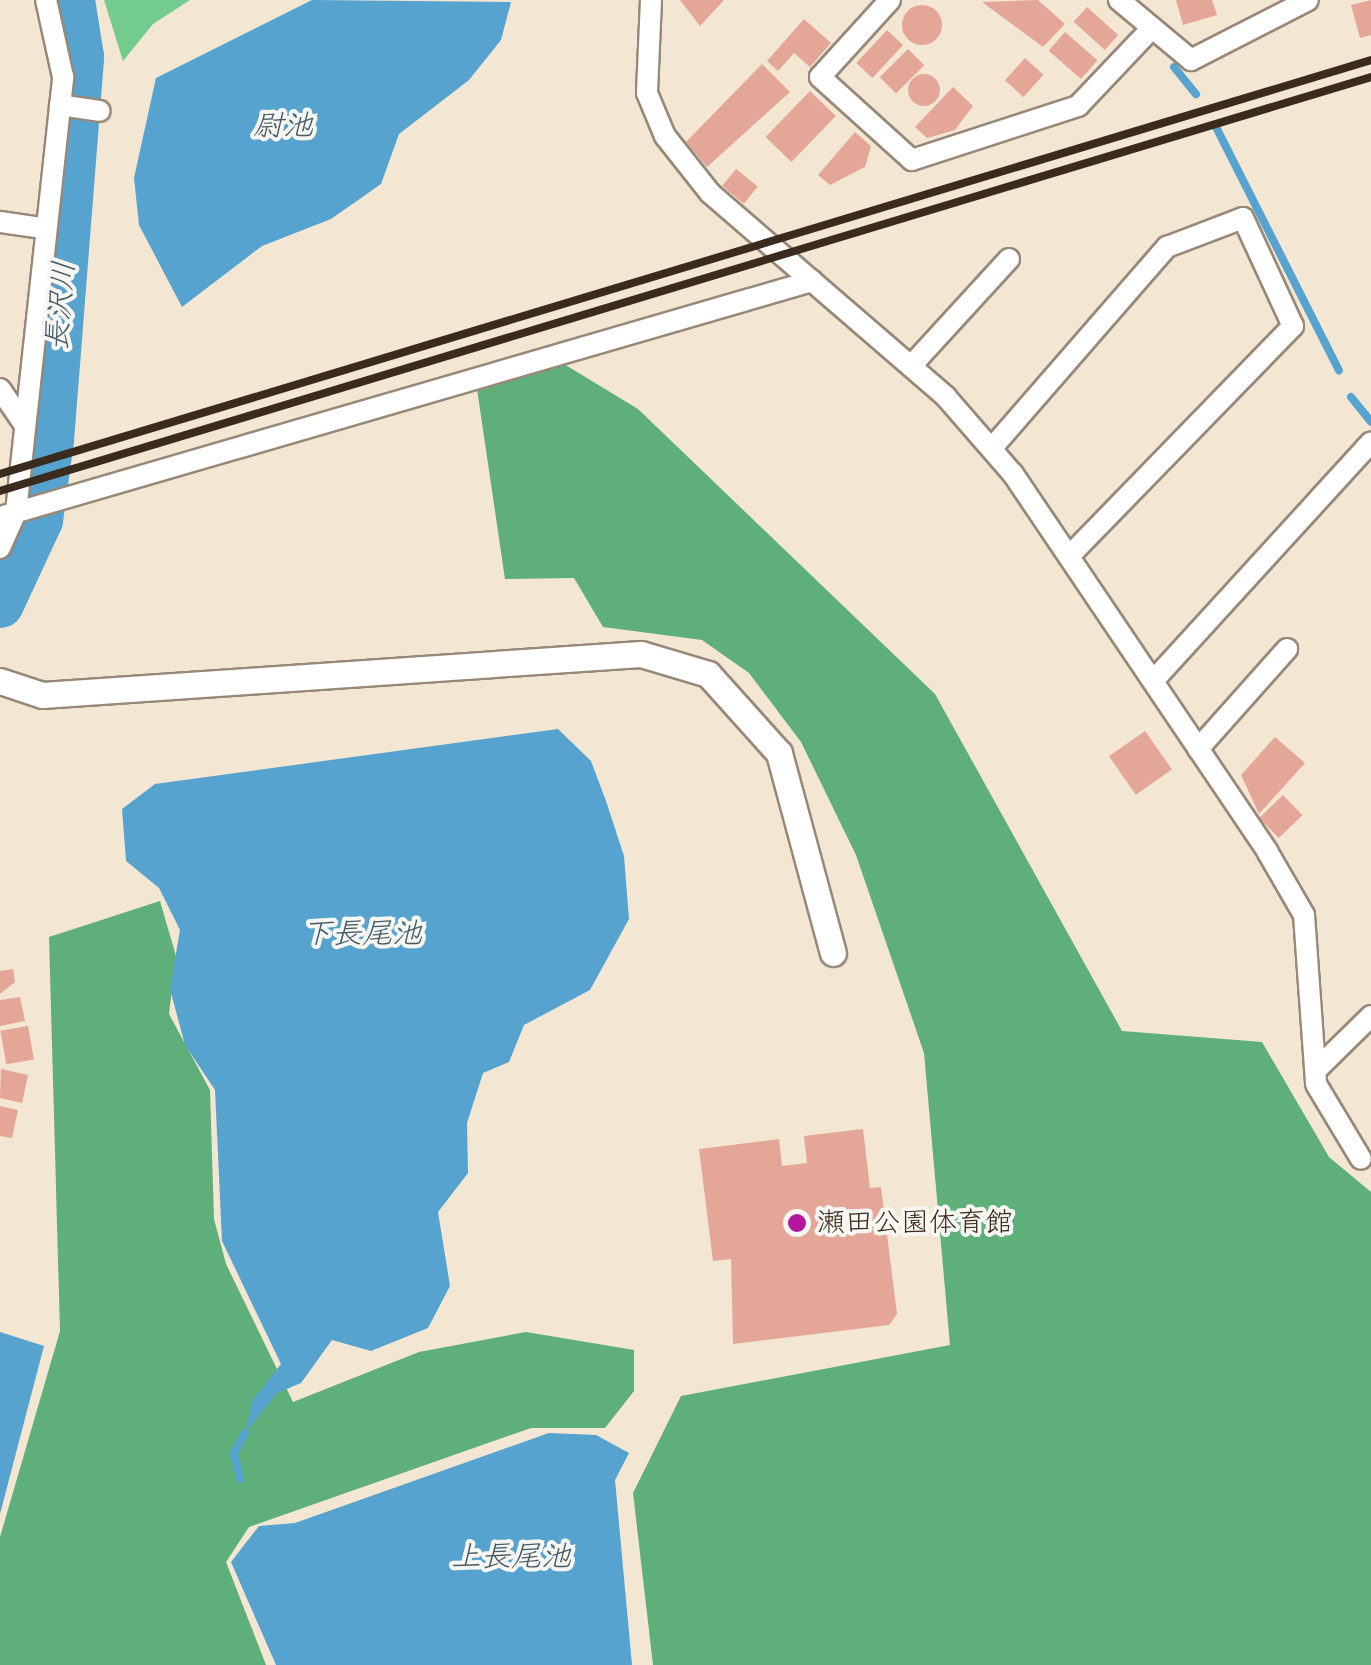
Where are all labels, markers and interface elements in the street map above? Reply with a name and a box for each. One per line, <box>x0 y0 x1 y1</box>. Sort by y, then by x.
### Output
water label: 尉池 <box>253 108 313 144</box>
water label: 長沢川 <box>39 260 83 352</box>
water label: 下長尾池 <box>302 916 422 952</box>
place label: 瀬田公園体育館 <box>817 1206 1013 1240</box>
marker: 瀬田公園体育館 <box>786 1212 808 1234</box>
water label: 上長尾池 <box>451 1539 571 1575</box>

